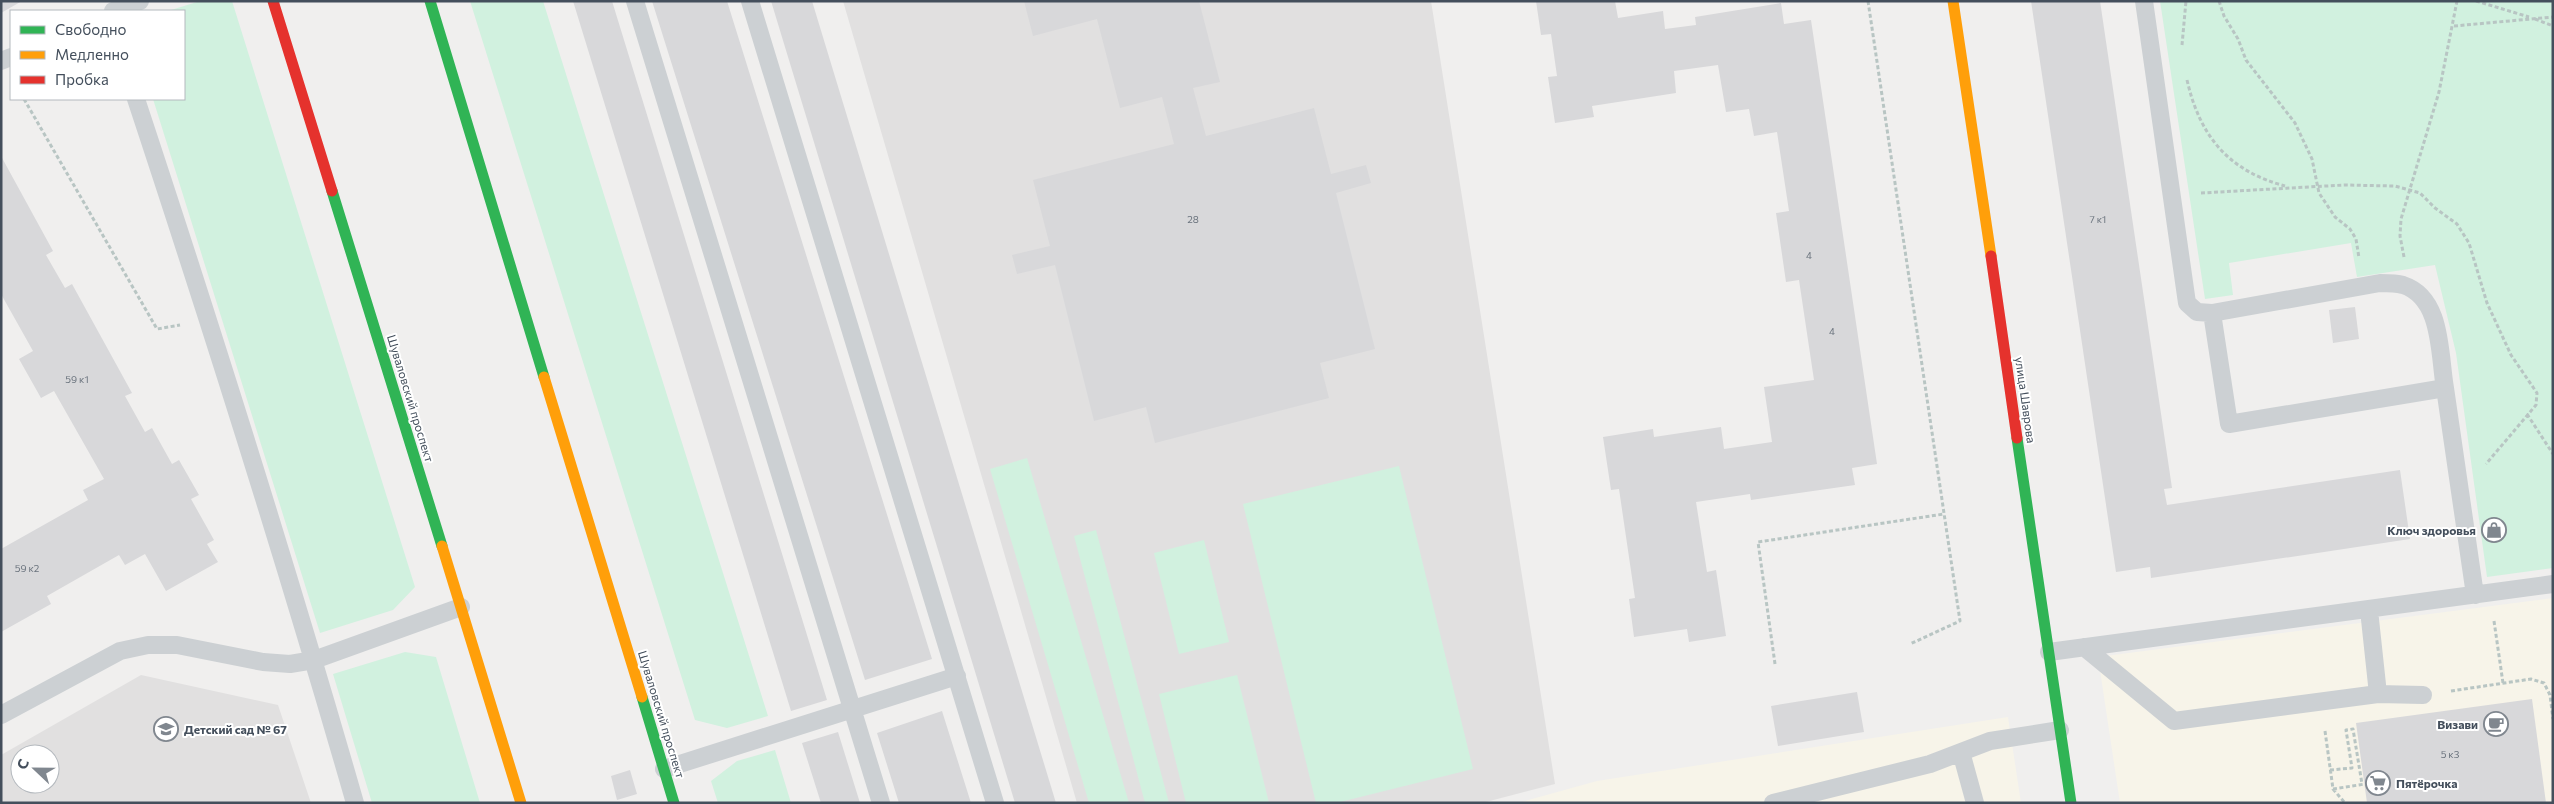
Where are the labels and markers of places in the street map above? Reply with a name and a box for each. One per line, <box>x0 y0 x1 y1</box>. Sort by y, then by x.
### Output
shop icon: Ключ здоровья <box>2481 517 2507 543</box>
place label: Ключ здоровья <box>2387 523 2476 537</box>
cafe icon: Визави <box>2483 711 2509 737</box>
school or university icon: Детский сад № 67 <box>153 716 179 742</box>
place label: Визави <box>2437 717 2478 731</box>
place label: Детский сад № 67 <box>184 722 287 736</box>
supermarket icon: Пятёрочка <box>2365 770 2391 796</box>
place label: Пятёрочка <box>2396 776 2458 790</box>

